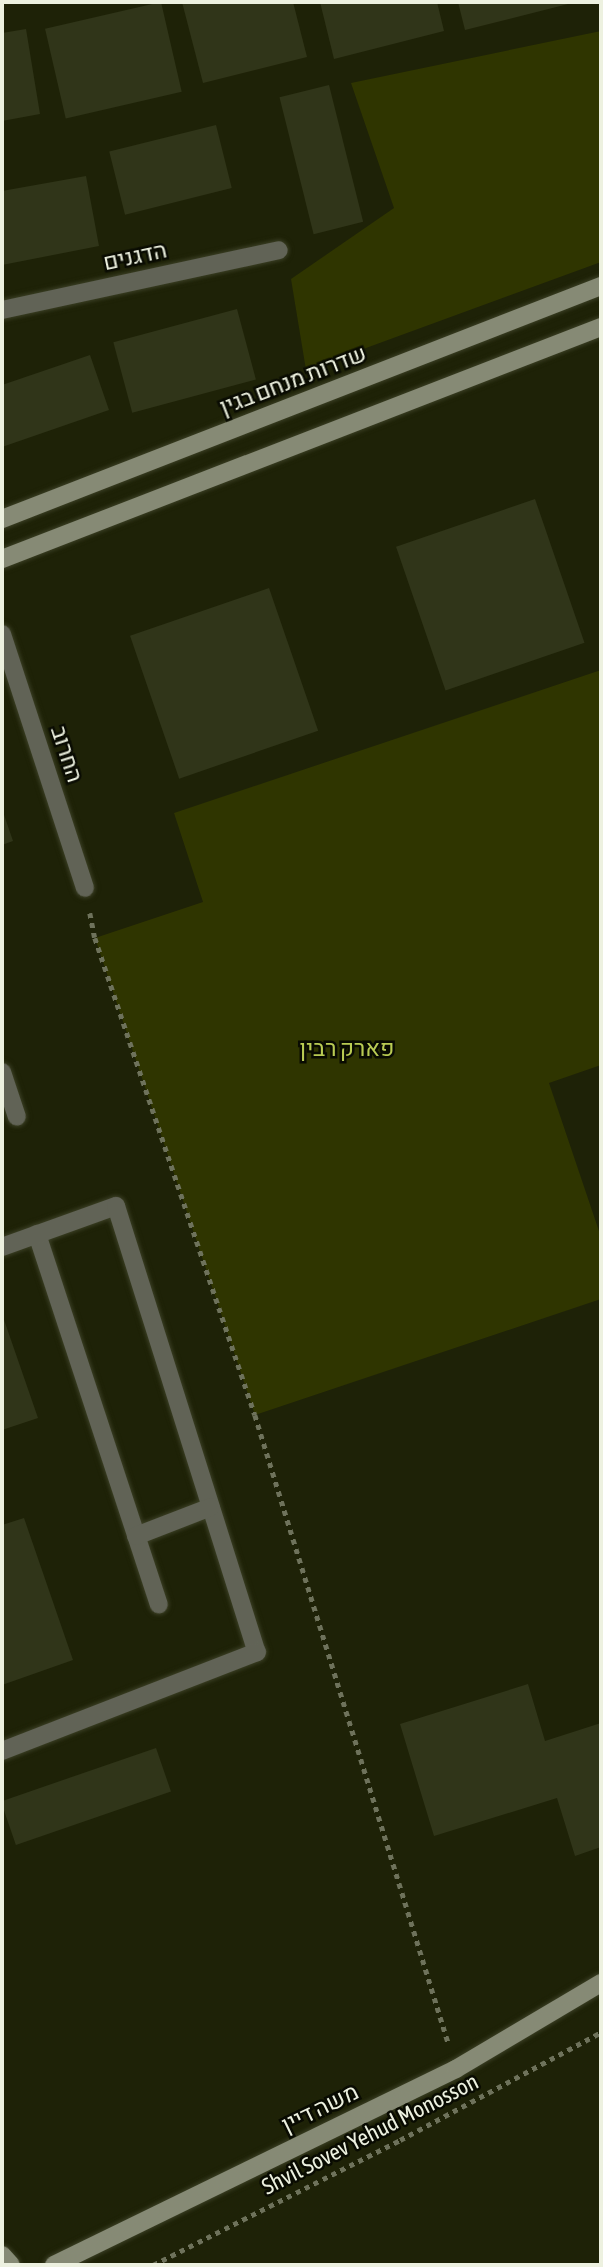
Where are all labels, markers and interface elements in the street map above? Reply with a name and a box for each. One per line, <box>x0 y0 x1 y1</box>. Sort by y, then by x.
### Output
street label: הדגנים <box>101 236 169 276</box>
street label: שדרות מנחם בגין <box>216 339 370 421</box>
street label: החרוב <box>45 722 89 786</box>
park label: פארק רבין <box>300 1034 394 1062</box>
street label: Shvil Sovev Yehud Monosson <box>257 2067 483 2201</box>
street label: משה דיין <box>277 2078 363 2138</box>

